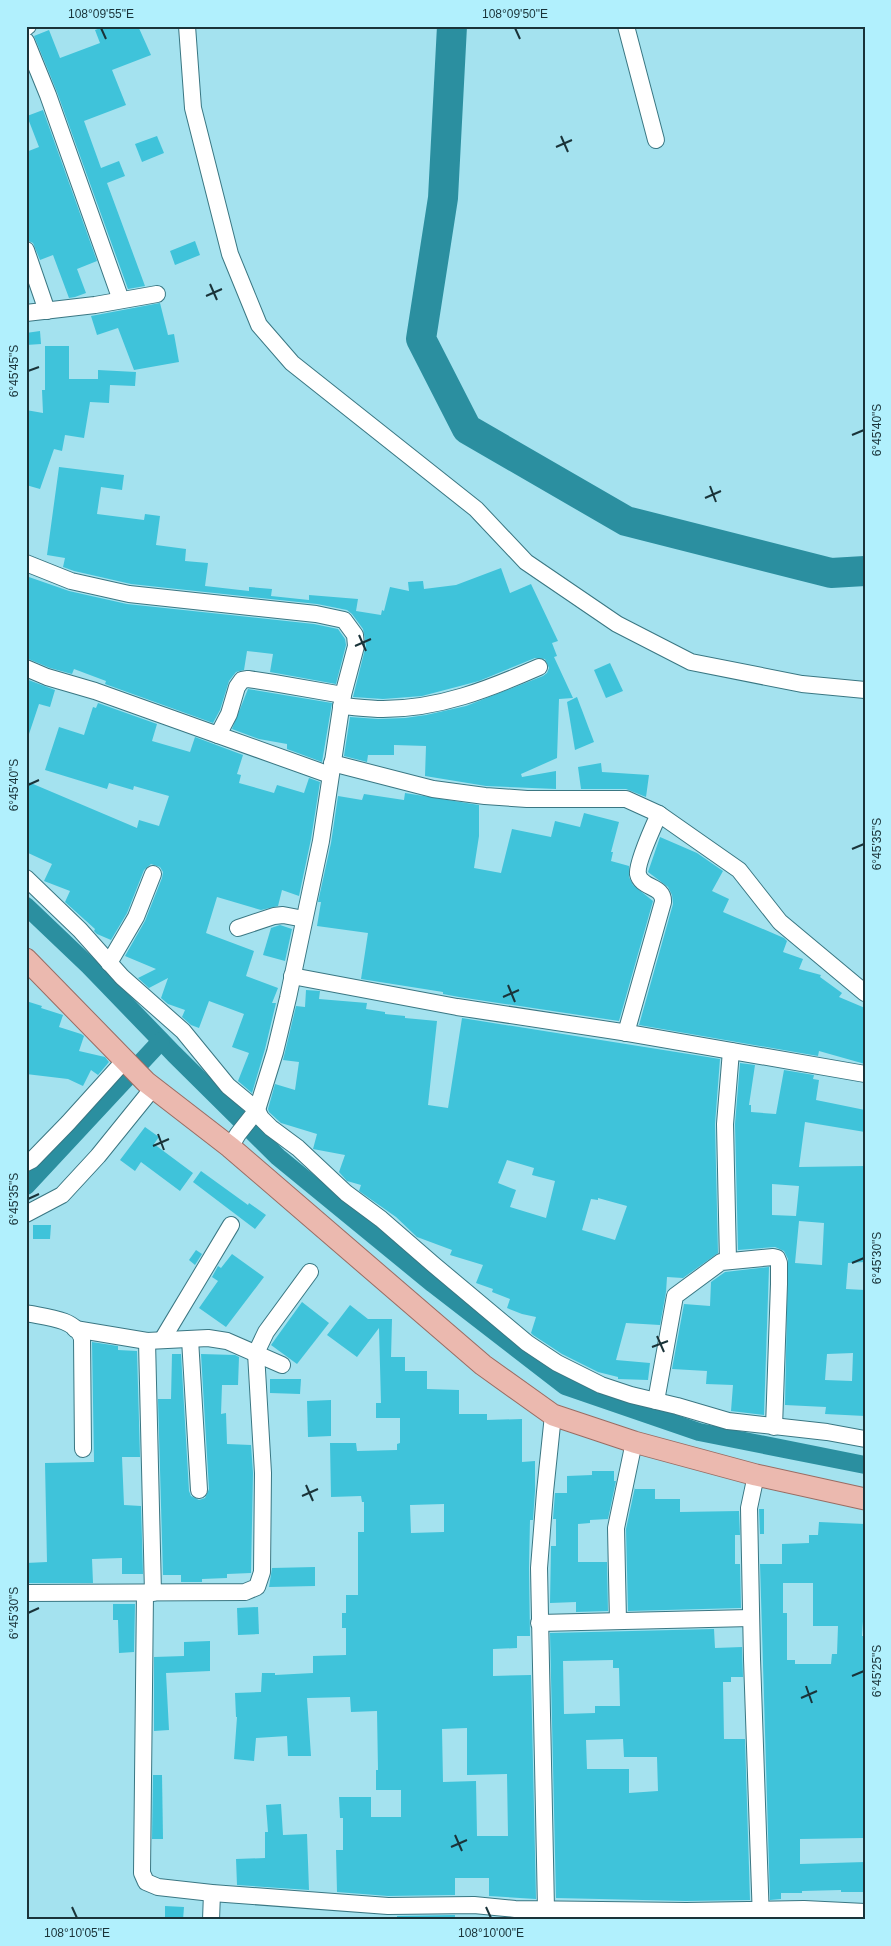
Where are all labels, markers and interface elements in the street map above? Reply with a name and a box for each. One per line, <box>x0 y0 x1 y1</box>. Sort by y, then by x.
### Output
text: 108°09'55"E <box>68 7 134 21</box>
text: 108°09'50"E <box>482 7 548 21</box>
text: 6°45'45"S <box>7 345 21 397</box>
text: 6°45'40"S <box>870 404 884 456</box>
text: 6°45'40"S <box>7 759 21 811</box>
text: 6°45'35"S <box>870 818 884 870</box>
text: 6°45'35"S <box>7 1173 21 1225</box>
text: 6°45'30"S <box>870 1232 884 1284</box>
text: 6°45'30"S <box>7 1587 21 1639</box>
text: 6°45'25"S <box>870 1645 884 1697</box>
text: 108°10'05"E <box>44 1926 110 1940</box>
text: 108°10'00"E <box>458 1926 524 1940</box>

